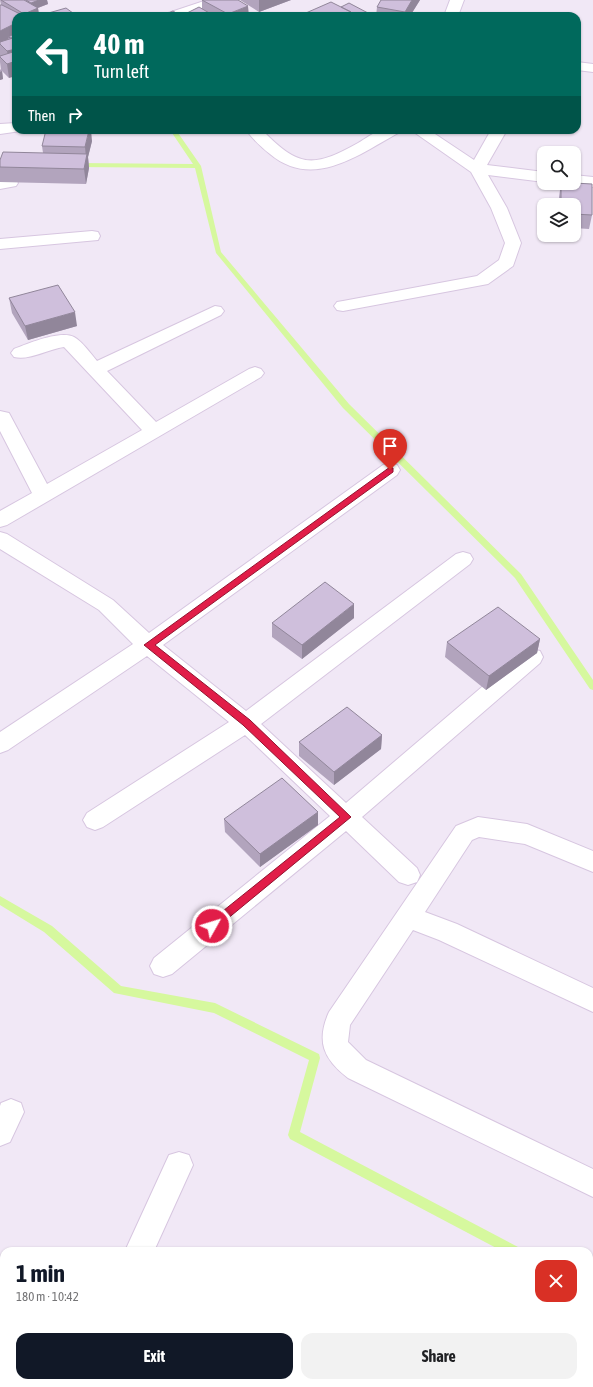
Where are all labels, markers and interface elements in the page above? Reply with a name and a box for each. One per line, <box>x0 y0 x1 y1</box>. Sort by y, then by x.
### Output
icon: left <box>28 28 80 80</box>
text: 40 m <box>94 28 144 60</box>
text: Turn left <box>94 61 149 82</box>
icon: right <box>64 104 86 126</box>
text: Then <box>28 107 56 124</box>
map controls <box>537 146 581 242</box>
button: search <box>537 146 581 190</box>
button: layers <box>537 198 581 242</box>
pin <box>373 429 407 470</box>
icon: arrive <box>379 435 401 457</box>
position arrow <box>191 905 233 947</box>
text: 1 min <box>16 1260 65 1287</box>
button: close <box>535 1260 577 1302</box>
text: 180 m · 10:42 <box>16 1289 79 1304</box>
button: Exit <box>16 1333 293 1379</box>
button: Share <box>301 1333 577 1379</box>

